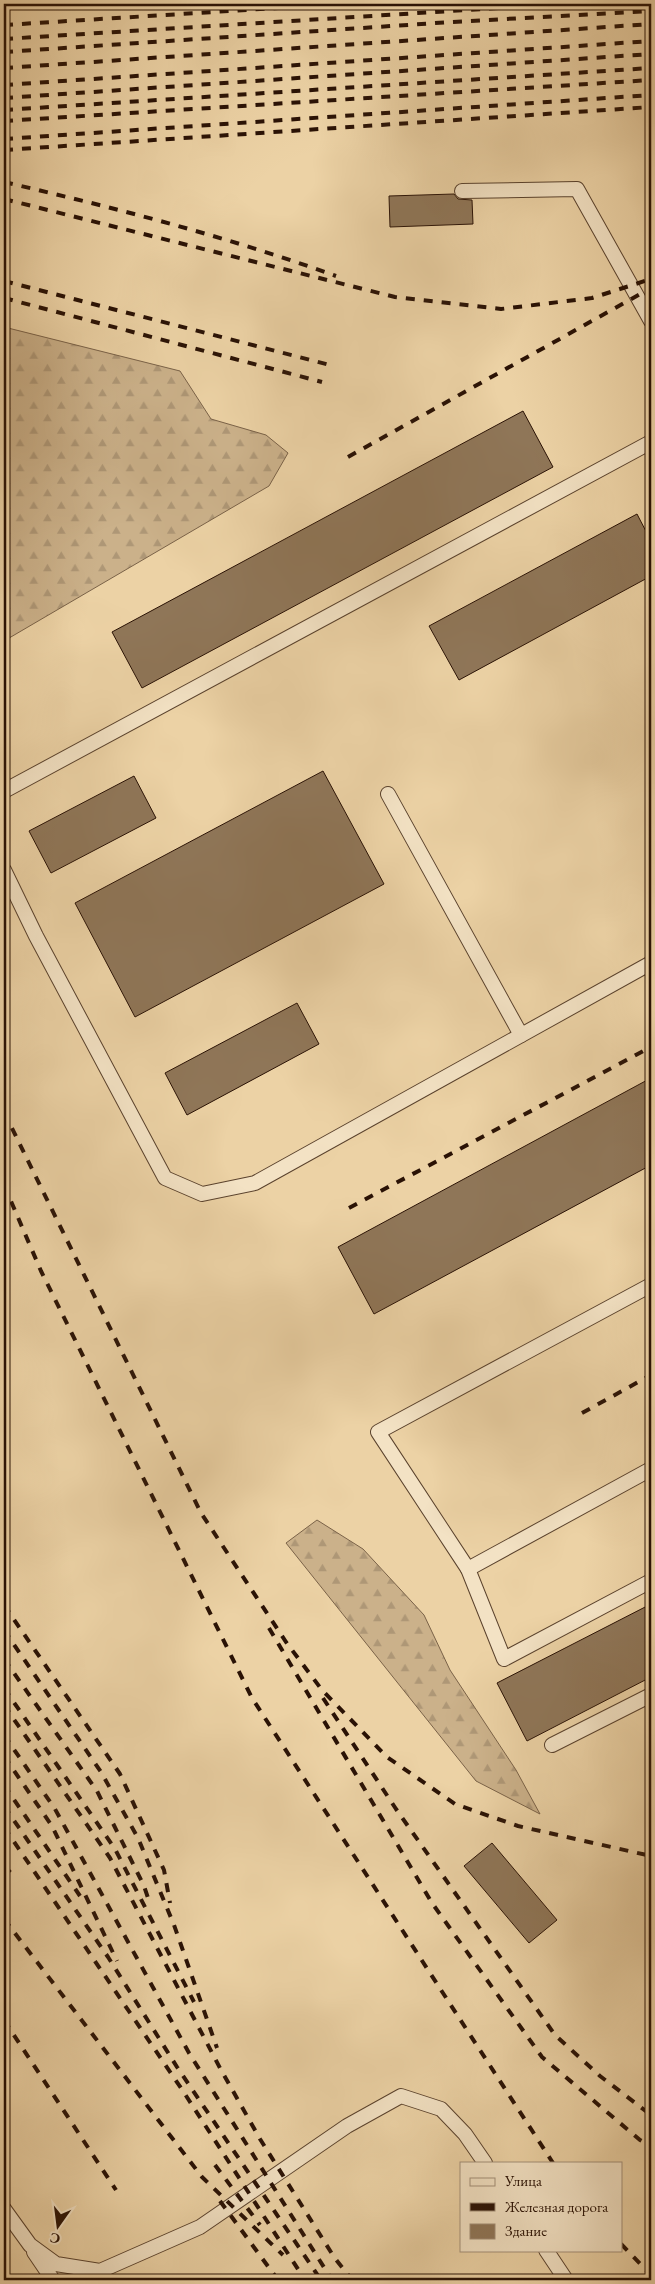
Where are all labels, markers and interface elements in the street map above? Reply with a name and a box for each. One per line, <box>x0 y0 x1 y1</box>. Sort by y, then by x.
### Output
legend <box>460 2162 622 2252</box>
text: Улица <box>504 2171 542 2190</box>
text: Железная дорога <box>504 2197 608 2216</box>
north arrow <box>32 2202 82 2252</box>
text: Здание <box>505 2221 547 2240</box>
text: С <box>48 2229 62 2249</box>

